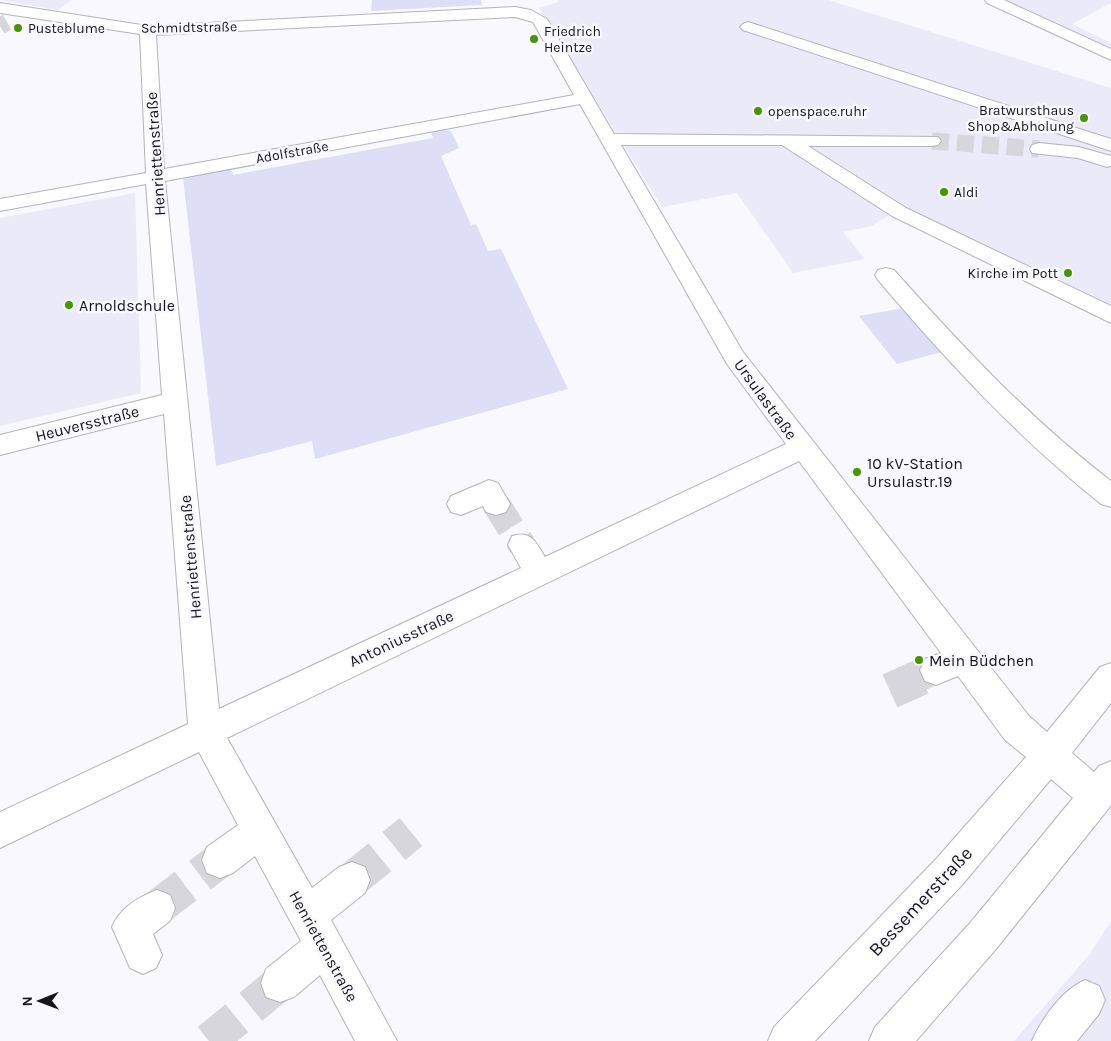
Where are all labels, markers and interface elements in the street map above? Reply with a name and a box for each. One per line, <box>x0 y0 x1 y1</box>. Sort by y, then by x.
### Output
street label: Schmidtstraße <box>141 18 237 37</box>
place label: Pusteblume <box>28 20 105 37</box>
marker: Pusteblume <box>12 22 24 34</box>
place label: Friedrich Heintze <box>544 23 601 56</box>
marker: Friedrich Heintze <box>528 33 540 45</box>
street label: Henriettenstraße <box>142 91 169 217</box>
place label: Bratwursthaus Shop&Abholung <box>967 102 1074 135</box>
place label: openspace.ruhr <box>768 103 868 120</box>
marker: openspace.ruhr <box>752 105 764 117</box>
marker: Bratwursthaus Shop&Abholung <box>1078 112 1090 124</box>
street label: Adolfstraße <box>254 138 330 167</box>
place label: Aldi <box>954 184 978 201</box>
marker: Aldi <box>938 186 950 198</box>
place label: Kirche im Pott <box>968 265 1058 282</box>
marker: Kirche im Pott <box>1062 267 1074 279</box>
place label: Arnoldschule <box>79 296 175 315</box>
marker: Arnoldschule <box>63 299 75 311</box>
street label: Ursulastraße <box>730 355 801 443</box>
street label: Heuversstraße <box>33 401 141 446</box>
place label: 10 kV-Station Ursulastr.19 <box>867 454 963 491</box>
marker: 10 kV-Station Ursulastr.19 <box>851 466 863 478</box>
street label: Henriettenstraße <box>176 494 205 620</box>
street label: Antoniusstraße <box>346 606 457 671</box>
place label: Mein Büdchen <box>929 651 1034 670</box>
marker: Mein Büdchen <box>913 654 925 666</box>
street label: Bessemerstraße <box>864 842 977 961</box>
street label: Henriettenstraße <box>285 887 362 1005</box>
north arrow <box>15 976 65 1026</box>
text: N <box>19 996 36 1006</box>

